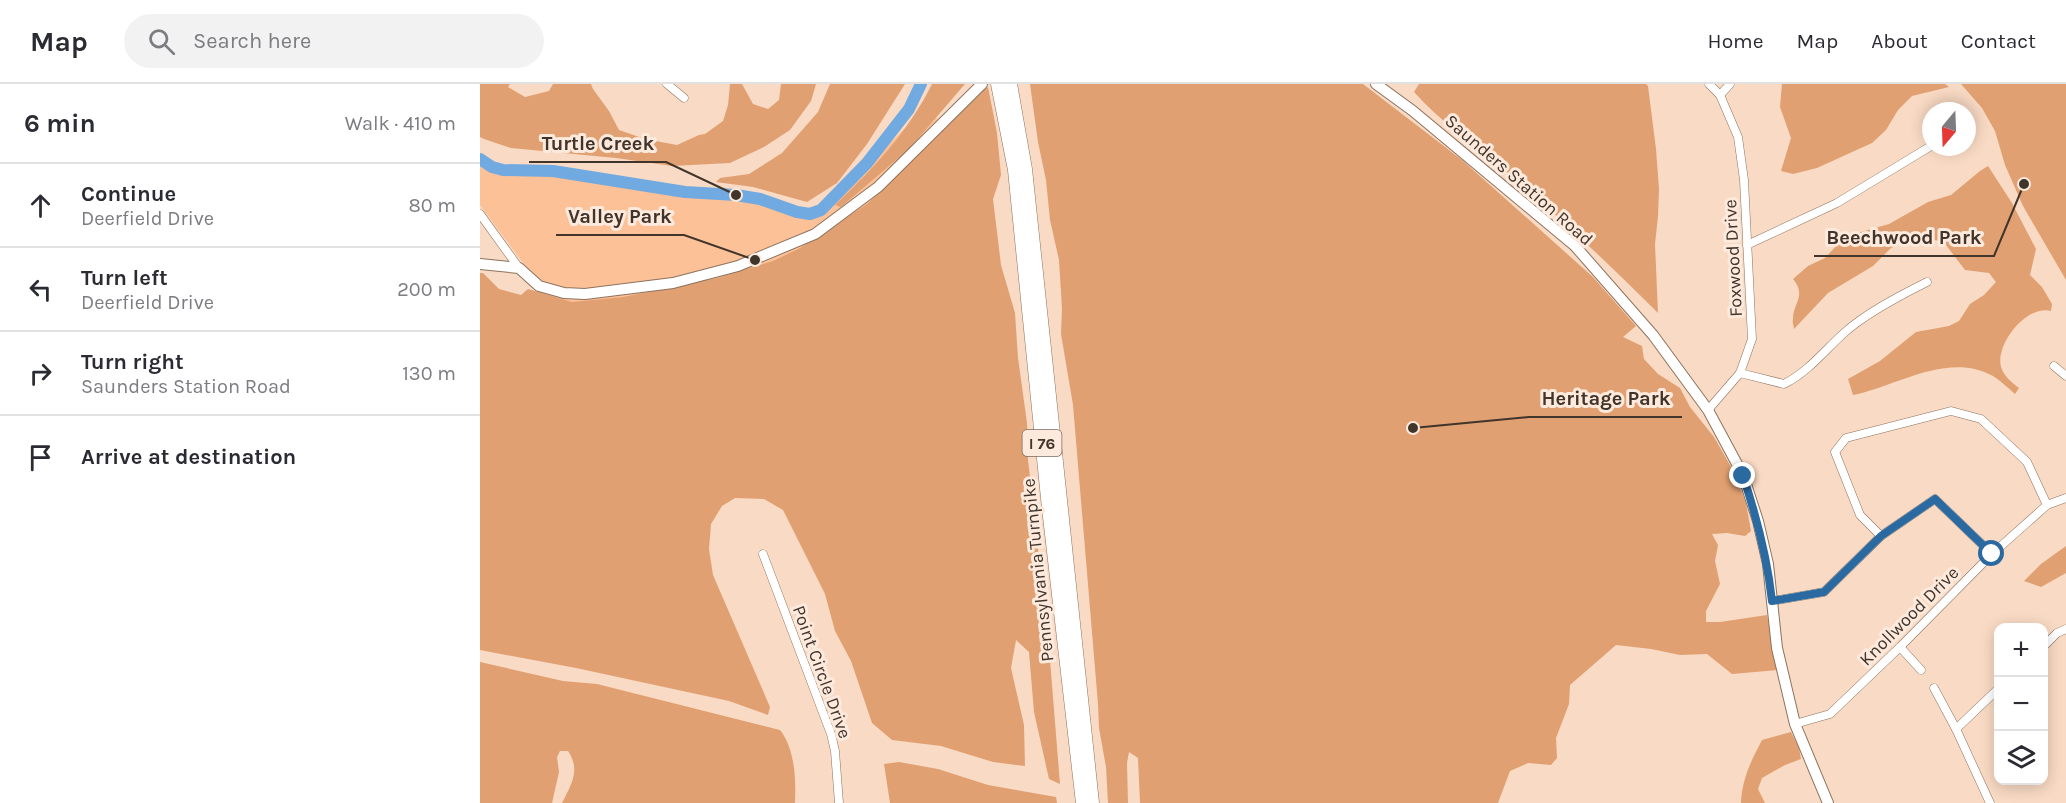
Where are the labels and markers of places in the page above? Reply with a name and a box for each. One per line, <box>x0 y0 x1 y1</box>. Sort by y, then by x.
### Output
callout: Turtle Creek <box>529 124 666 162</box>
callout: Valley Park <box>556 197 684 235</box>
callout: Beechwood Park <box>1814 218 1994 256</box>
callout: Heritage Park <box>1529 379 1682 417</box>

